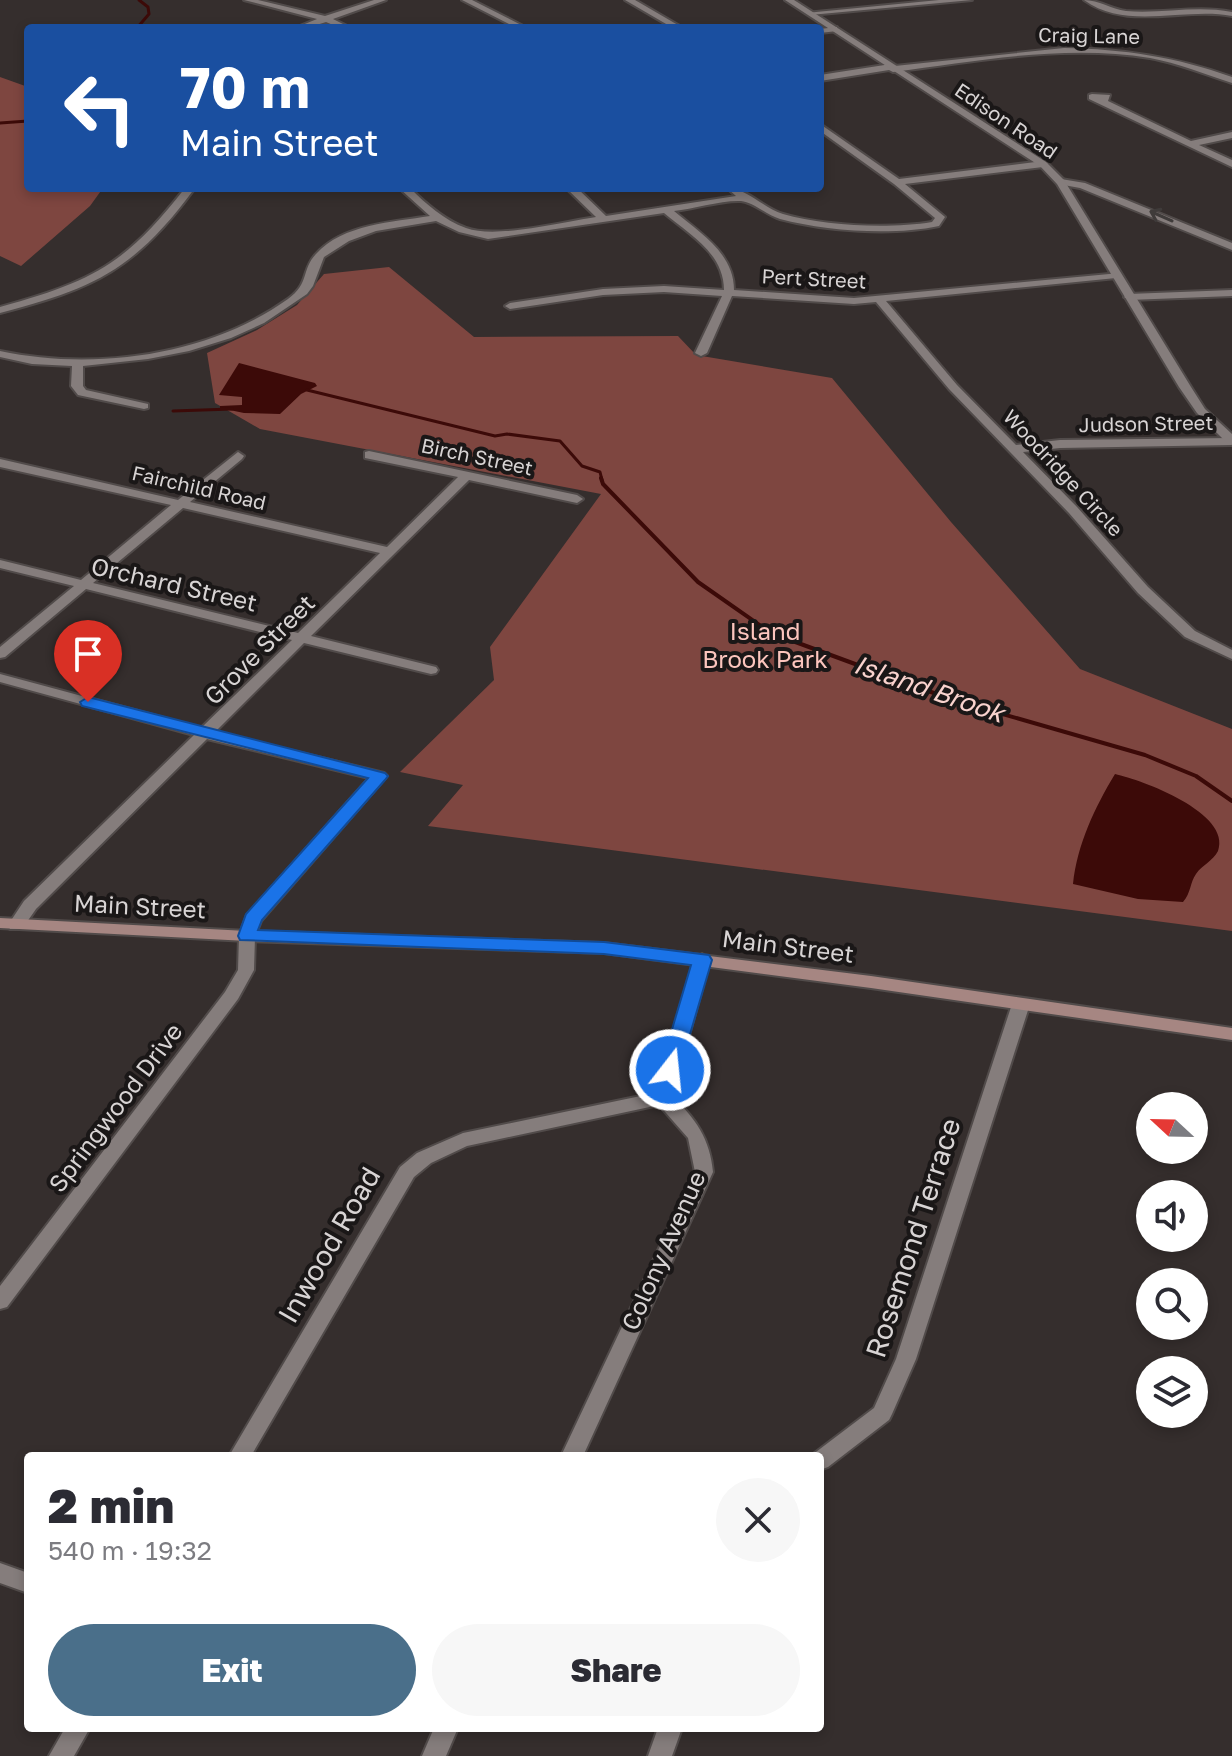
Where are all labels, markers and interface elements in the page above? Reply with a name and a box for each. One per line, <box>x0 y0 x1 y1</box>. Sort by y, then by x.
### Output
street label: Craig Lane <box>1038 22 1140 48</box>
text: 70 m <box>180 53 310 120</box>
icon: left <box>48 56 152 160</box>
street label: Edison Road <box>951 77 1062 163</box>
text: Main Street <box>180 121 379 164</box>
one-way arrow <box>1149 207 1173 222</box>
street label: Pert Street <box>761 263 867 293</box>
street label: Woodridge Circle <box>999 404 1129 541</box>
street label: Judson Street <box>1078 410 1213 436</box>
street label: Birch Street <box>419 432 535 480</box>
street label: Fairchild Road <box>130 460 269 514</box>
street label: Orchard Street <box>89 550 260 617</box>
street label: Grove Street <box>198 588 320 710</box>
park label: Island Brook Park <box>702 616 828 673</box>
pin <box>54 620 122 702</box>
icon: arrive <box>66 632 110 676</box>
water label: Island Brook <box>850 648 1010 729</box>
street label: Main Street <box>73 888 207 923</box>
street label: Main Street <box>721 923 856 968</box>
street label: Springwood Drive <box>42 1017 188 1197</box>
position arrow <box>628 1028 712 1112</box>
north arrow <box>1136 1092 1208 1164</box>
map controls <box>1136 1092 1208 1428</box>
street label: Rosemond Terrace <box>858 1114 967 1362</box>
street label: Inwood Road <box>271 1161 386 1329</box>
street label: Colony Avenue <box>615 1166 711 1334</box>
button: sound <box>1136 1180 1208 1252</box>
button: search <box>1136 1268 1208 1340</box>
button: layers <box>1136 1356 1208 1428</box>
text: 2 min <box>48 1476 174 1534</box>
button: close <box>716 1478 800 1562</box>
text: 540 m · 19:32 <box>48 1535 212 1566</box>
button: Exit <box>48 1624 416 1716</box>
button: Share <box>432 1624 800 1716</box>

